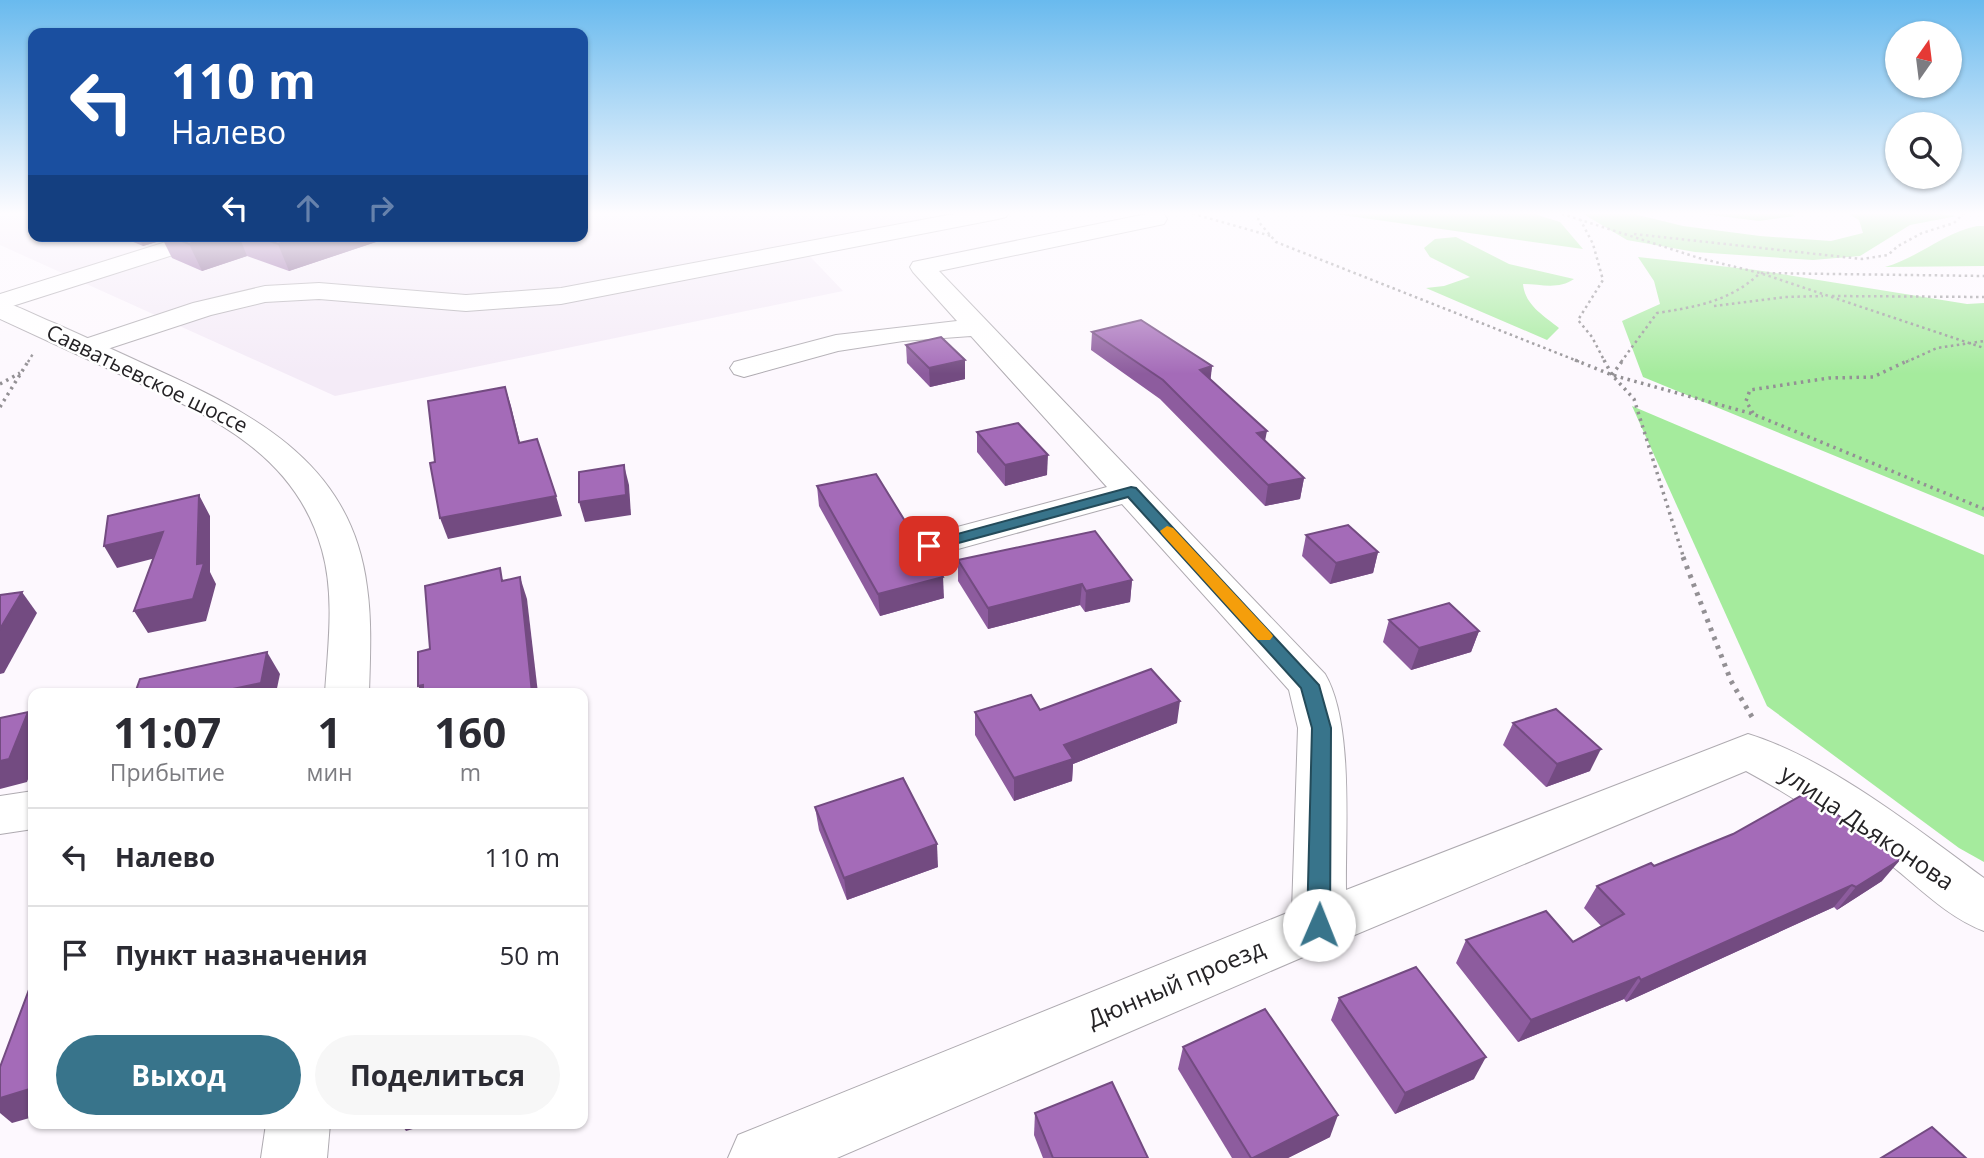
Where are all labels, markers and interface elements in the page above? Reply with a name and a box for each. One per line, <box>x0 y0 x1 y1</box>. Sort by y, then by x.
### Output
north arrow <box>1885 21 1962 98</box>
map controls <box>1885 21 1962 189</box>
text: 110 m <box>171 47 316 113</box>
icon: left <box>56 56 147 147</box>
text: Налево <box>171 110 286 153</box>
button: search <box>1885 112 1962 189</box>
icon: left <box>216 189 254 227</box>
icon: ahead <box>289 189 327 227</box>
icon: right <box>362 189 400 227</box>
street label: Савватьевское шоссе <box>42 317 253 439</box>
pin <box>899 516 959 576</box>
icon: arrive <box>910 527 948 565</box>
text: 11:07 <box>113 703 221 760</box>
text: 1 <box>318 703 342 760</box>
text: 160 <box>434 703 506 760</box>
text: Прибытие <box>110 756 225 788</box>
text: мин <box>307 756 353 788</box>
text: m <box>460 756 481 788</box>
street label: улица Дьяконова <box>1774 756 1961 897</box>
icon: left <box>56 838 94 876</box>
text: Налево <box>115 839 215 875</box>
text: 110 m <box>485 839 560 875</box>
position arrow <box>1282 888 1356 962</box>
street label: Дюнный проезд <box>1082 930 1269 1035</box>
icon: arrive <box>56 936 94 974</box>
text: Пункт назначения <box>115 937 368 973</box>
text: 50 m <box>499 937 560 973</box>
button: Выход <box>56 1035 301 1115</box>
button: Поделиться <box>315 1035 560 1115</box>

